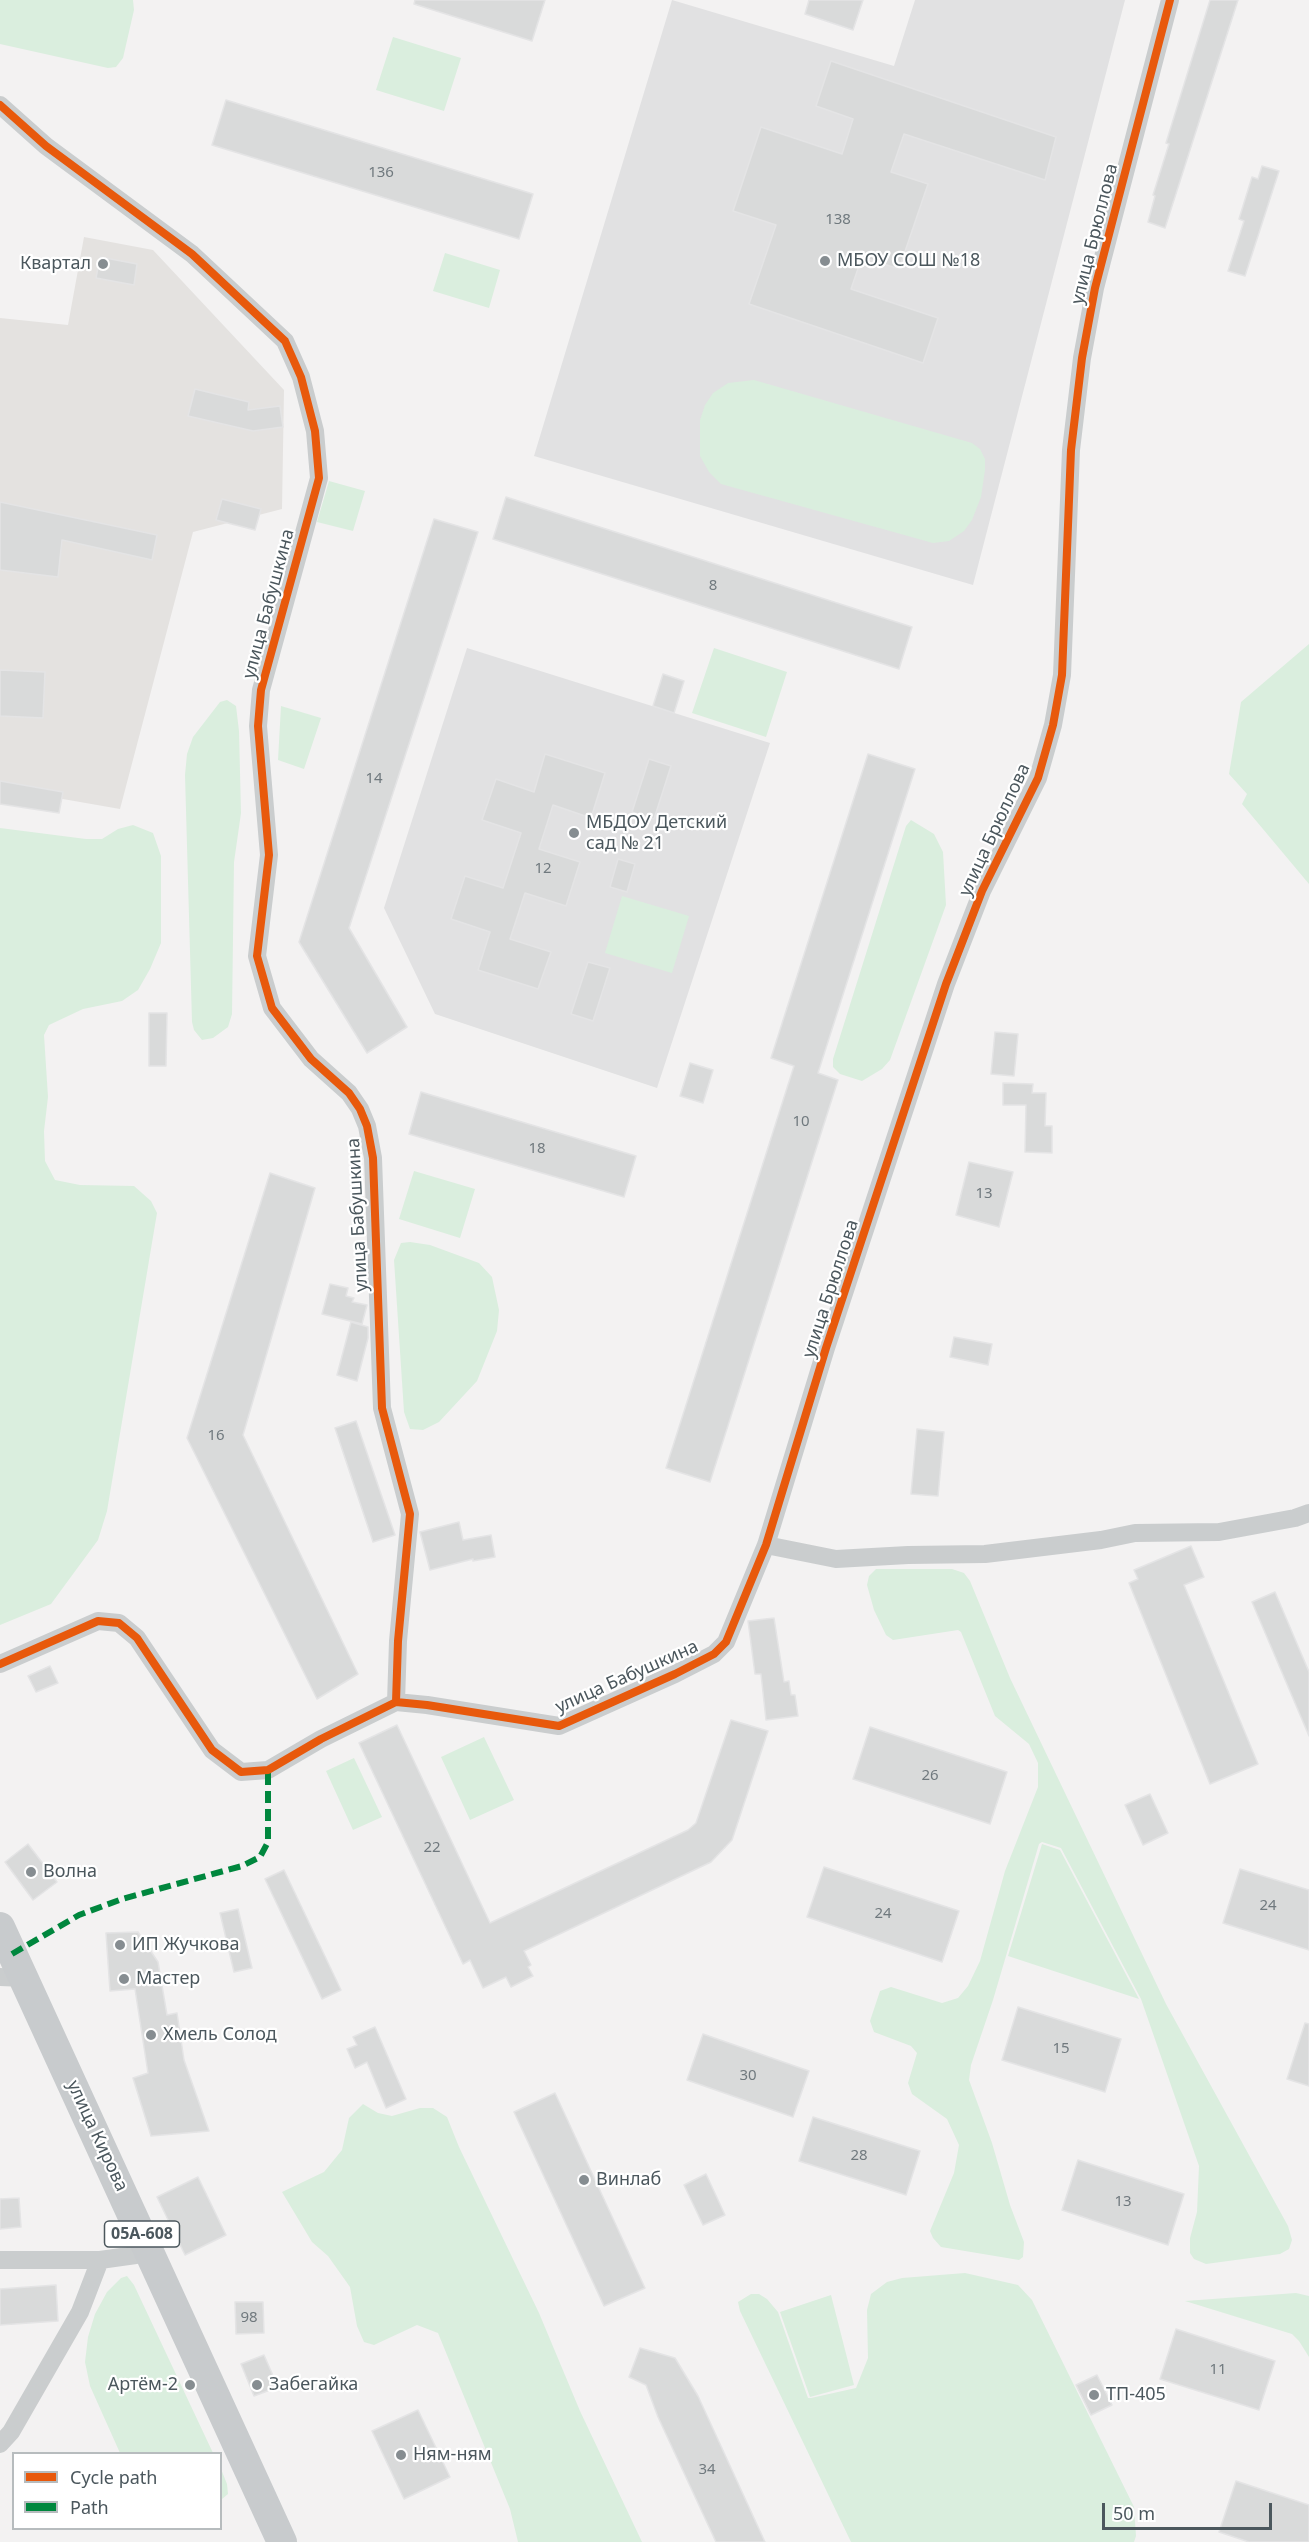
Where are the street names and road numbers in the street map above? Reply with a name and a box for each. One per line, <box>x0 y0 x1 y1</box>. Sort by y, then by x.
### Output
street label: улица Брюллова <box>1067 161 1123 307</box>
street label: улица Бабушкина <box>239 527 299 681</box>
street label: улица Брюллова <box>955 760 1035 900</box>
street label: улица Бабушкина <box>343 1138 373 1292</box>
street label: улица Брюллова <box>798 1217 864 1361</box>
street label: улица Бабушкина <box>552 1636 702 1718</box>
street label: улица Кирова <box>62 2077 132 2195</box>
road number: 05А-608 <box>104 2221 180 2247</box>

